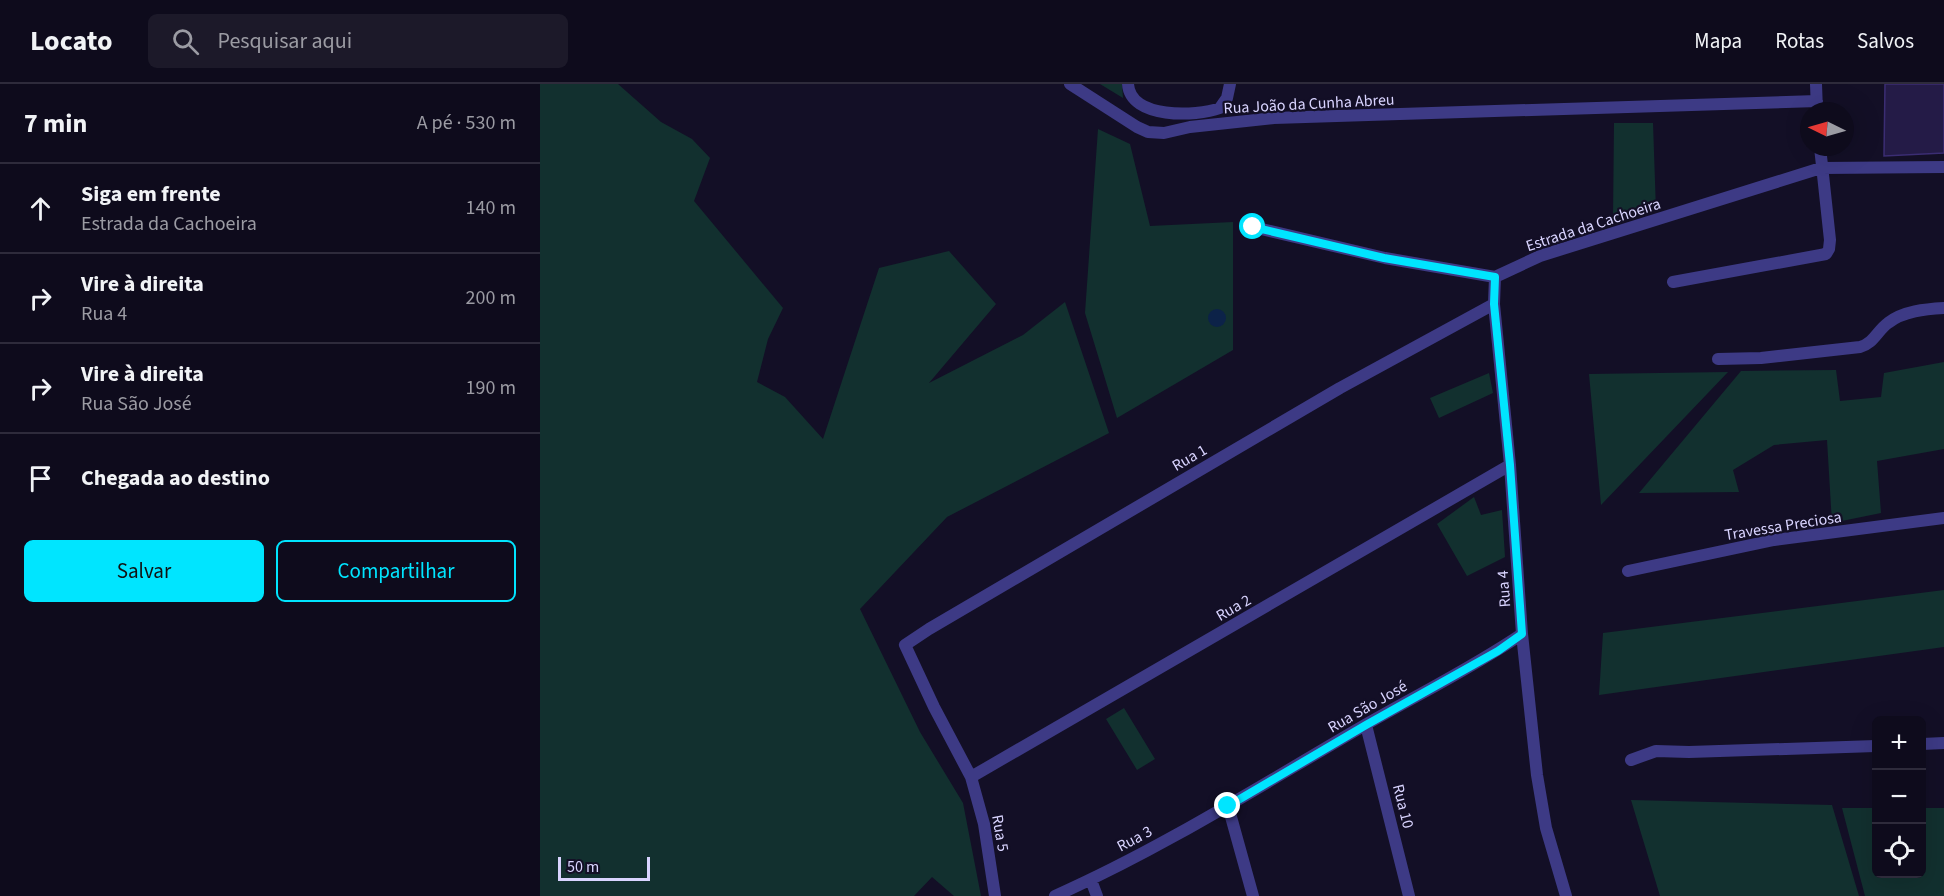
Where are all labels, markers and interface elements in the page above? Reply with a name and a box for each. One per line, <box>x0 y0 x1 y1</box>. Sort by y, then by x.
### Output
search box <box>148 14 568 68</box>
text: Locato <box>30 21 112 61</box>
icon: search <box>169 25 202 58</box>
text: Pesquisar aqui <box>217 25 352 57</box>
text: Mapa <box>1694 26 1742 56</box>
text: Rotas <box>1775 26 1824 56</box>
text: Salvos <box>1857 26 1914 56</box>
street label: Rua João da Cunha Abreu <box>1223 89 1395 119</box>
north arrow <box>1800 102 1854 156</box>
text: 7 min <box>24 105 87 142</box>
text: A pé · 530 m <box>417 109 516 137</box>
text: Siga em frente <box>81 178 221 210</box>
icon: ahead <box>24 192 57 225</box>
street label: Estrada da Cachoeira <box>1523 193 1664 257</box>
text: 140 m <box>466 194 516 222</box>
text: Estrada da Cachoeira <box>81 210 257 238</box>
route start <box>1239 213 1265 239</box>
text: Vire à direita <box>81 268 204 300</box>
icon: right <box>24 282 57 315</box>
text: 200 m <box>466 284 516 312</box>
text: Rua 4 <box>81 300 127 328</box>
text: Vire à direita <box>81 358 204 390</box>
icon: right <box>24 372 57 405</box>
text: 190 m <box>466 374 516 402</box>
text: Rua São José <box>81 390 192 418</box>
street label: Rua 1 <box>1168 439 1211 477</box>
icon: arrive <box>24 462 57 495</box>
text: Chegada ao destino <box>81 462 270 494</box>
street label: Travessa Preciosa <box>1723 506 1843 546</box>
button: Salvar <box>24 540 264 602</box>
button: Compartilhar <box>276 540 516 602</box>
street label: Rua 4 <box>1492 570 1516 608</box>
street label: Rua 2 <box>1212 589 1255 627</box>
street label: Rua São José <box>1324 675 1411 739</box>
map controls <box>1872 716 1926 878</box>
button: + <box>1872 716 1926 770</box>
button: − <box>1872 770 1926 824</box>
street label: Rua 10 <box>1387 782 1419 831</box>
route end <box>1214 792 1240 818</box>
street label: Rua 5 <box>986 813 1014 853</box>
street label: Rua 3 <box>1113 820 1156 857</box>
button: locate <box>1872 824 1926 878</box>
scale bar <box>558 854 650 882</box>
text: 50 m <box>567 856 599 878</box>

